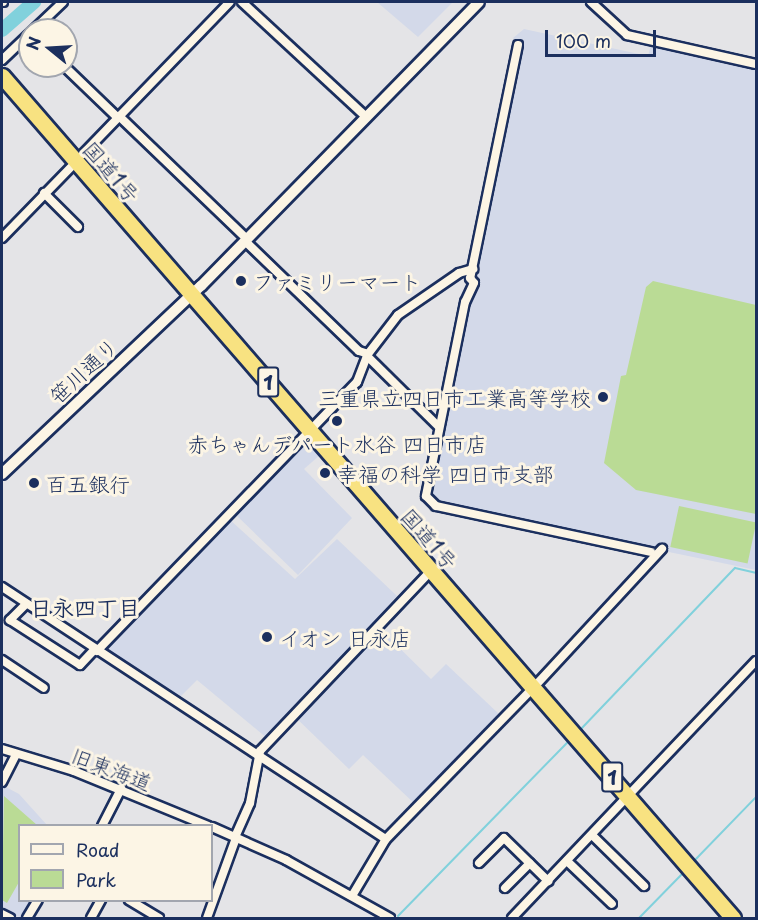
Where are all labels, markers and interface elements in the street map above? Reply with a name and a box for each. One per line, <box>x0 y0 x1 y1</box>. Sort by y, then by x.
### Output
north arrow <box>18 18 78 78</box>
scale bar <box>548 18 659 56</box>
text: 100 m <box>556 27 611 54</box>
text: N <box>19 33 46 53</box>
street label: 国道1号 <box>79 135 145 207</box>
place label: ファミリーマート <box>253 268 421 294</box>
marker: ファミリーマート <box>234 274 248 288</box>
street label: 笹川通り <box>44 332 122 408</box>
road number: 1 <box>256 365 280 399</box>
place label: 三重県立四日市工業高等学校 <box>318 384 591 410</box>
marker: 三重県立四日市工業高等学校 <box>596 390 610 404</box>
marker: 赤ちゃんデパート水谷 四日市店 <box>330 414 344 428</box>
place label: 赤ちゃんデパート水谷 四日市店 <box>187 430 487 456</box>
place label: 幸福の科学 四日市支部 <box>337 460 554 486</box>
marker: 幸福の科学 四日市支部 <box>318 466 332 480</box>
place label: 百五銀行 <box>46 470 130 496</box>
marker: 百五銀行 <box>27 476 41 490</box>
street label: 国道1号 <box>397 502 463 574</box>
district label: 日永四丁目 <box>30 594 140 620</box>
place label: イオン 日永店 <box>279 624 412 650</box>
marker: イオン 日永店 <box>260 630 274 644</box>
street label: 旧東海道 <box>68 741 156 795</box>
road number: 1 <box>600 760 624 794</box>
legend <box>18 824 213 902</box>
text: Road <box>76 836 120 863</box>
text: Park <box>76 866 116 893</box>

